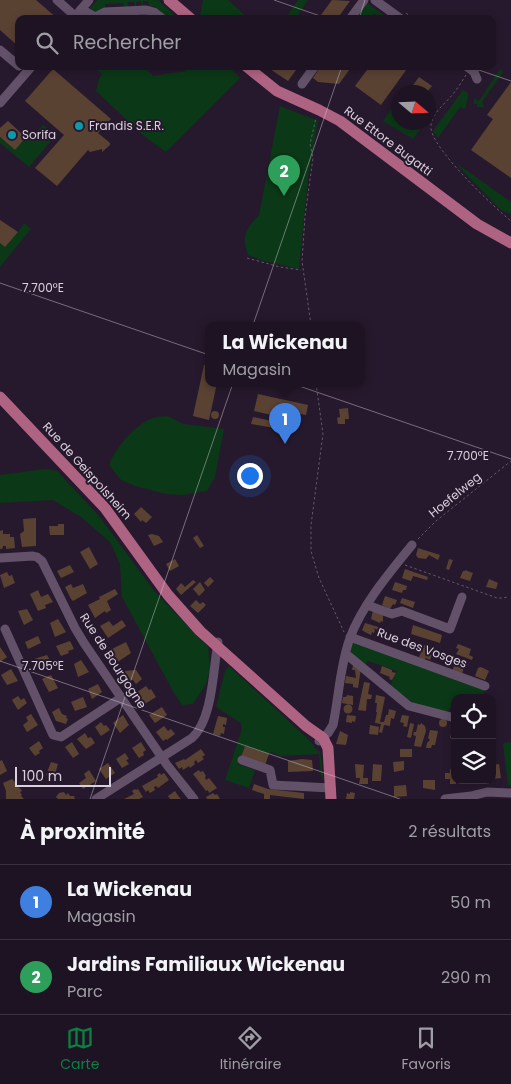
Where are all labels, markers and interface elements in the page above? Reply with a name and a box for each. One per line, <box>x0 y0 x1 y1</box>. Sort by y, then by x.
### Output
search box <box>15 15 496 70</box>
icon: search <box>33 29 61 57</box>
text: Rechercher <box>73 29 181 56</box>
north arrow <box>391 85 436 130</box>
street label: Rue Ettore Bugatti <box>341 102 436 179</box>
place label: Frandis S.E.R. <box>89 117 164 134</box>
marker: Frandis S.E.R. <box>73 120 85 132</box>
place label: Sorifa <box>22 126 56 143</box>
marker: Sorifa <box>6 129 18 141</box>
pin: 2 <box>268 155 300 196</box>
text: 7.700°E <box>22 279 64 296</box>
popup <box>205 322 365 387</box>
text: La Wickenau <box>222 329 348 356</box>
text: Magasin <box>222 358 291 381</box>
pin: 1 <box>269 403 301 444</box>
street label: Rue de Geispolsheim <box>39 418 136 523</box>
text: 7.700°E <box>447 447 489 464</box>
your location <box>237 463 263 489</box>
street label: Hoefelweg <box>425 468 485 521</box>
street label: Rue de Bourgogne <box>76 610 151 712</box>
street label: Rue des Vosges <box>375 623 469 672</box>
text: 7.705°E <box>22 657 64 674</box>
map controls <box>451 694 496 784</box>
button: locate <box>451 694 496 739</box>
button: layers <box>451 739 496 784</box>
scale bar <box>15 764 111 787</box>
text: 100 m <box>22 766 62 786</box>
text: À proximité <box>20 817 145 846</box>
text: 2 résultats <box>408 820 491 843</box>
text: La Wickenau <box>67 876 192 903</box>
text: 1 <box>33 891 39 914</box>
text: 50 m <box>450 891 491 914</box>
text: Magasin <box>67 905 136 928</box>
text: Jardins Familiaux Wickenau <box>67 951 345 978</box>
text: 2 <box>31 966 41 989</box>
text: 290 m <box>441 966 491 989</box>
text: Parc <box>67 980 103 1003</box>
tab: Carte <box>60 1024 99 1075</box>
tab: Itinéraire <box>220 1024 281 1075</box>
tab: Favoris <box>402 1024 451 1075</box>

